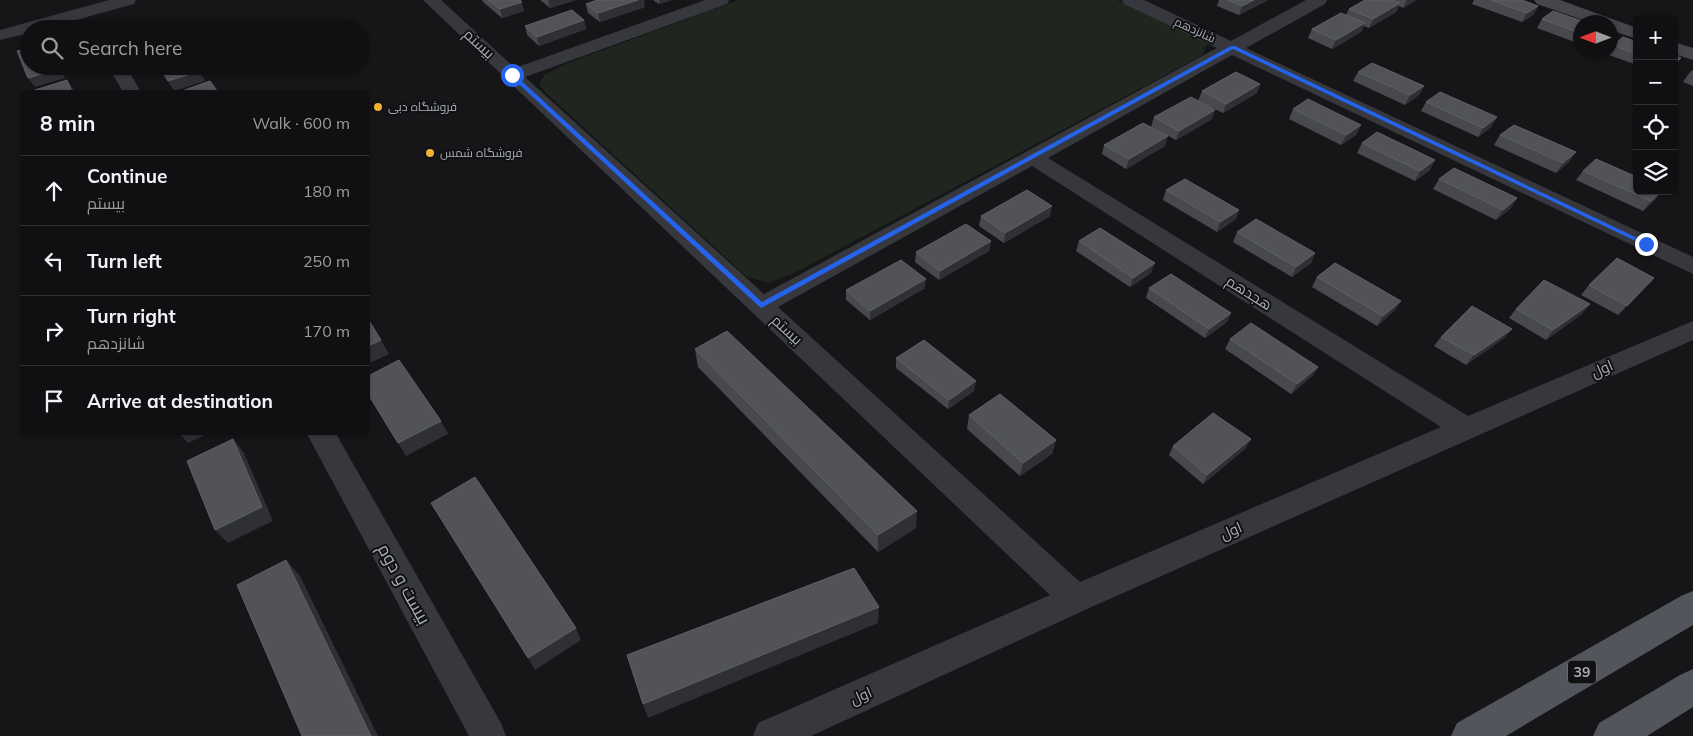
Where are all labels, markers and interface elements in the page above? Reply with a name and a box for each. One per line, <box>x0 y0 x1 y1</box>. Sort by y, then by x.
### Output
street label: شانزدهم <box>1172 14 1218 46</box>
north arrow <box>1573 15 1618 60</box>
map controls <box>1633 15 1678 195</box>
button: + <box>1633 15 1678 60</box>
search box <box>20 20 370 75</box>
street label: بیستم <box>459 25 499 63</box>
icon: search <box>38 34 66 62</box>
text: Search here <box>78 36 182 60</box>
button: − <box>1633 60 1678 105</box>
route start <box>501 64 524 87</box>
place label: فروشگاه دبی <box>388 99 457 114</box>
marker: فروشگاه دبی <box>372 101 384 113</box>
button: locate <box>1633 105 1678 150</box>
text: 8 min <box>40 110 95 136</box>
text: Walk · 600 m <box>252 113 350 133</box>
place label: فروشگاه شمس <box>440 145 523 160</box>
marker: فروشگاه شمس <box>424 147 436 159</box>
button: layers <box>1633 150 1678 195</box>
text: Continue <box>87 164 167 188</box>
icon: ahead <box>40 177 68 205</box>
text: 180 m <box>303 181 350 201</box>
text: بیستم <box>87 193 125 213</box>
route end <box>1635 233 1658 256</box>
icon: left <box>40 247 68 275</box>
text: Turn left <box>87 249 162 273</box>
text: 250 m <box>303 251 350 271</box>
street label: هجدهم <box>1222 271 1276 315</box>
text: Turn right <box>87 304 176 328</box>
street label: بیستم <box>767 311 807 349</box>
icon: right <box>40 317 68 345</box>
text: 170 m <box>303 321 350 341</box>
text: شانزدهم <box>87 333 145 353</box>
street label: اول <box>1588 355 1616 382</box>
icon: arrive <box>40 387 68 415</box>
text: Arrive at destination <box>87 389 273 413</box>
street label: اول <box>1217 517 1245 544</box>
street label: بیست و دوم <box>372 539 436 629</box>
road number: 39 <box>1568 660 1596 684</box>
street label: اول <box>847 682 875 709</box>

